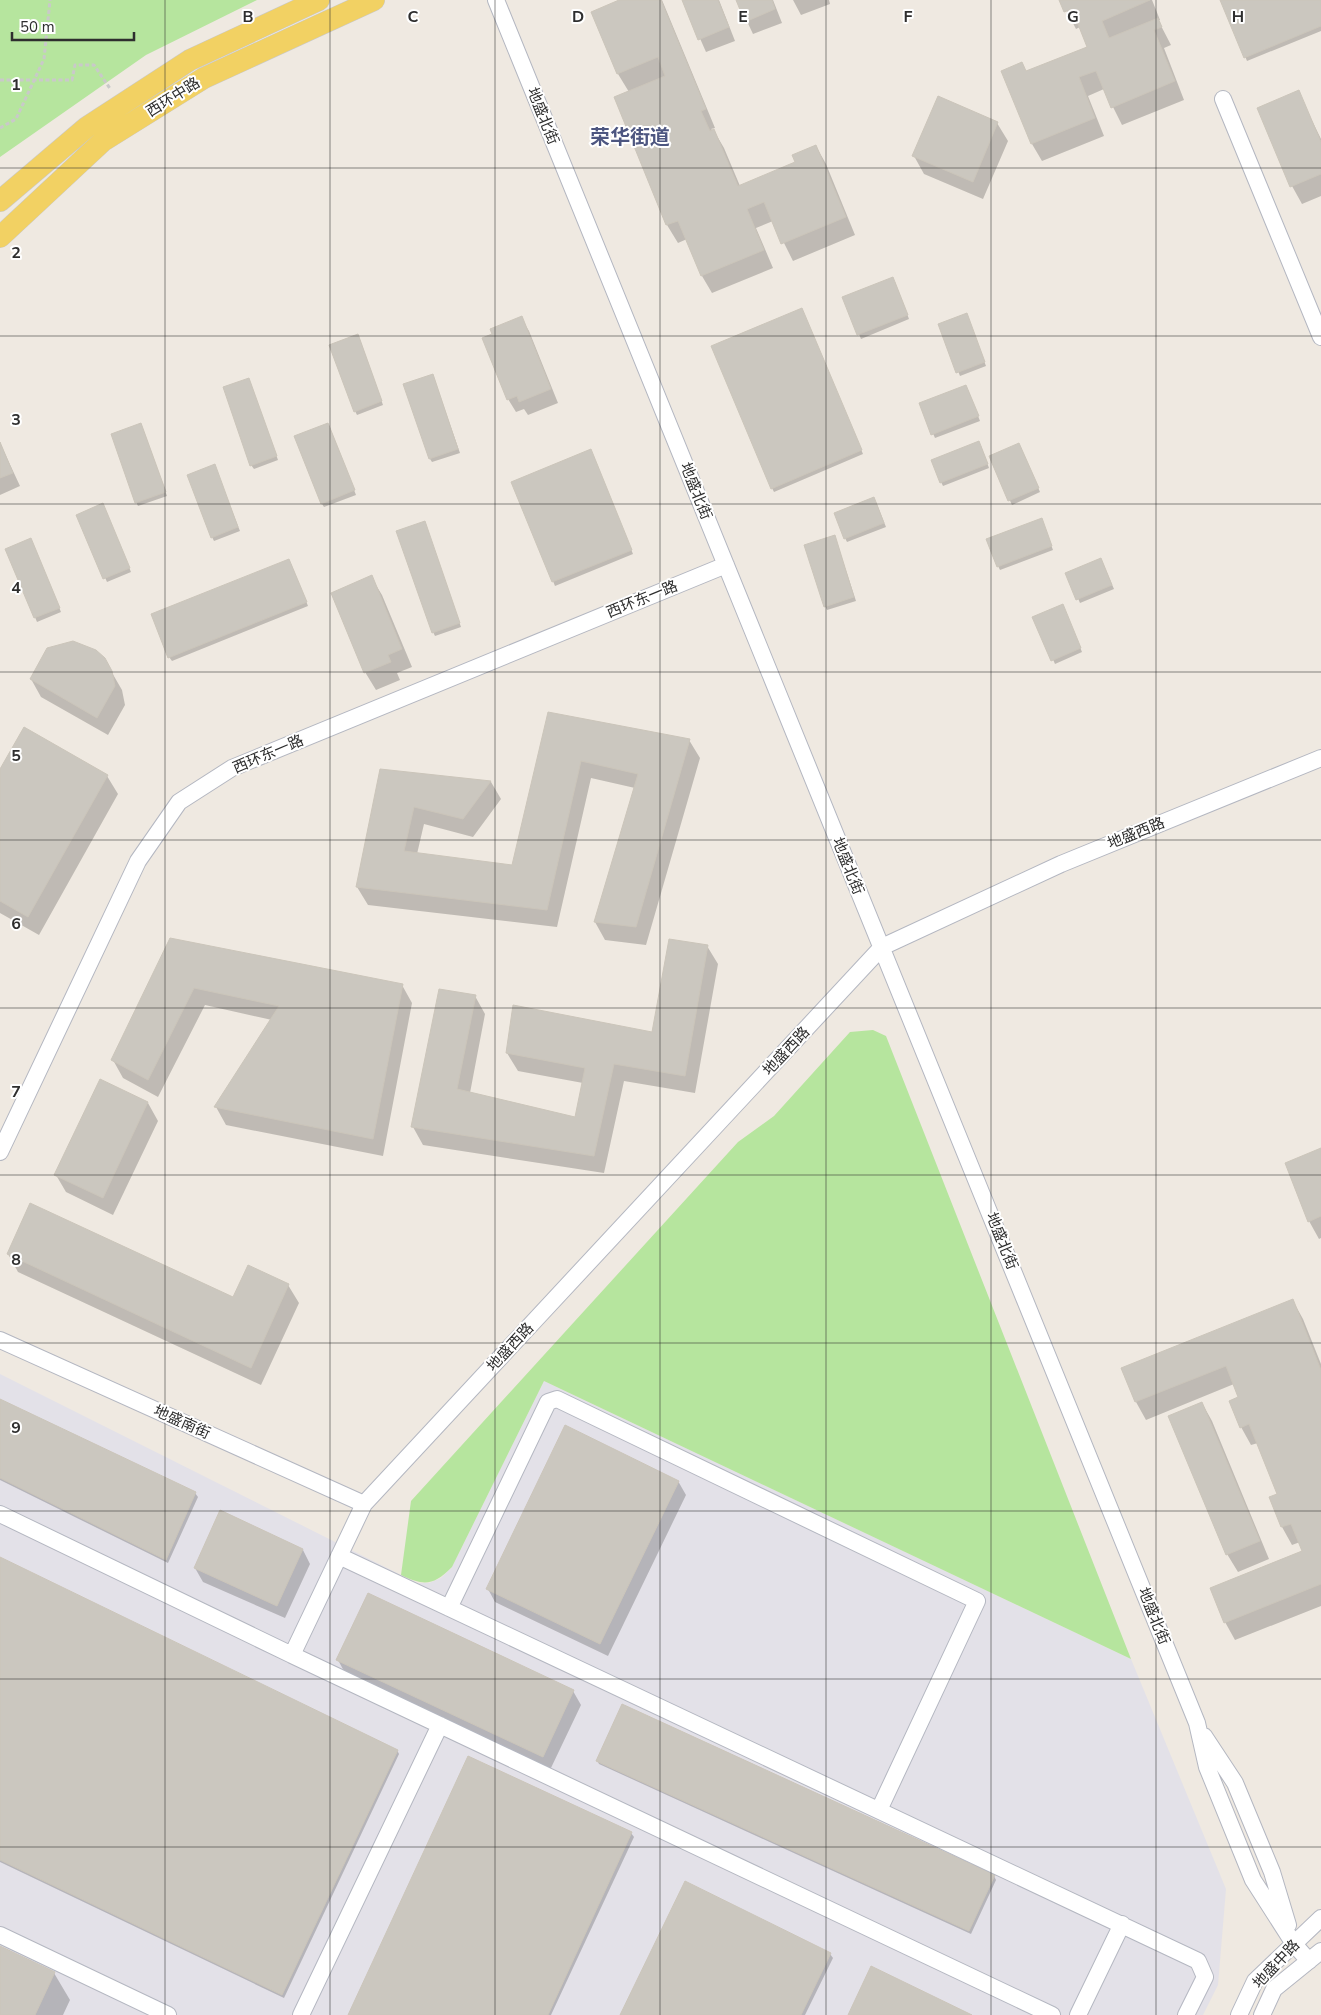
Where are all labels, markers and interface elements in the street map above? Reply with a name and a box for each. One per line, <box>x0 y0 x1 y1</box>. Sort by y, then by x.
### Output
text: B <box>242 6 254 28</box>
text: C <box>408 6 419 28</box>
text: D <box>572 6 584 28</box>
text: E <box>738 6 748 28</box>
text: F <box>904 6 913 28</box>
text: G <box>1067 6 1079 28</box>
text: H <box>1232 6 1244 28</box>
scale bar <box>12 10 135 42</box>
text: 50 m <box>20 17 55 37</box>
street label: 西环中路 <box>142 73 204 121</box>
text: 1 <box>11 74 21 96</box>
street label: 地盛北街 <box>522 84 564 148</box>
district label: 荣华街道 <box>590 124 670 151</box>
text: 2 <box>11 242 21 264</box>
text: 3 <box>11 409 21 431</box>
street label: 地盛北街 <box>675 459 717 523</box>
street label: 西环东一路 <box>603 576 681 622</box>
text: 4 <box>11 577 21 599</box>
street label: 西环东一路 <box>230 730 306 778</box>
text: 5 <box>11 745 21 767</box>
street label: 地盛西路 <box>1104 812 1168 854</box>
street label: 地盛北街 <box>827 834 869 898</box>
text: 6 <box>11 913 21 935</box>
street label: 地盛西路 <box>758 1022 814 1080</box>
text: 7 <box>11 1081 21 1103</box>
street label: 地盛北街 <box>981 1209 1023 1273</box>
text: 8 <box>11 1249 21 1271</box>
street label: 地盛西路 <box>482 1318 538 1376</box>
street label: 地盛南街 <box>151 1401 213 1443</box>
text: 9 <box>11 1417 21 1439</box>
street label: 地盛北街 <box>1133 1584 1175 1648</box>
street label: 地盛中路 <box>1248 1935 1304 1993</box>

